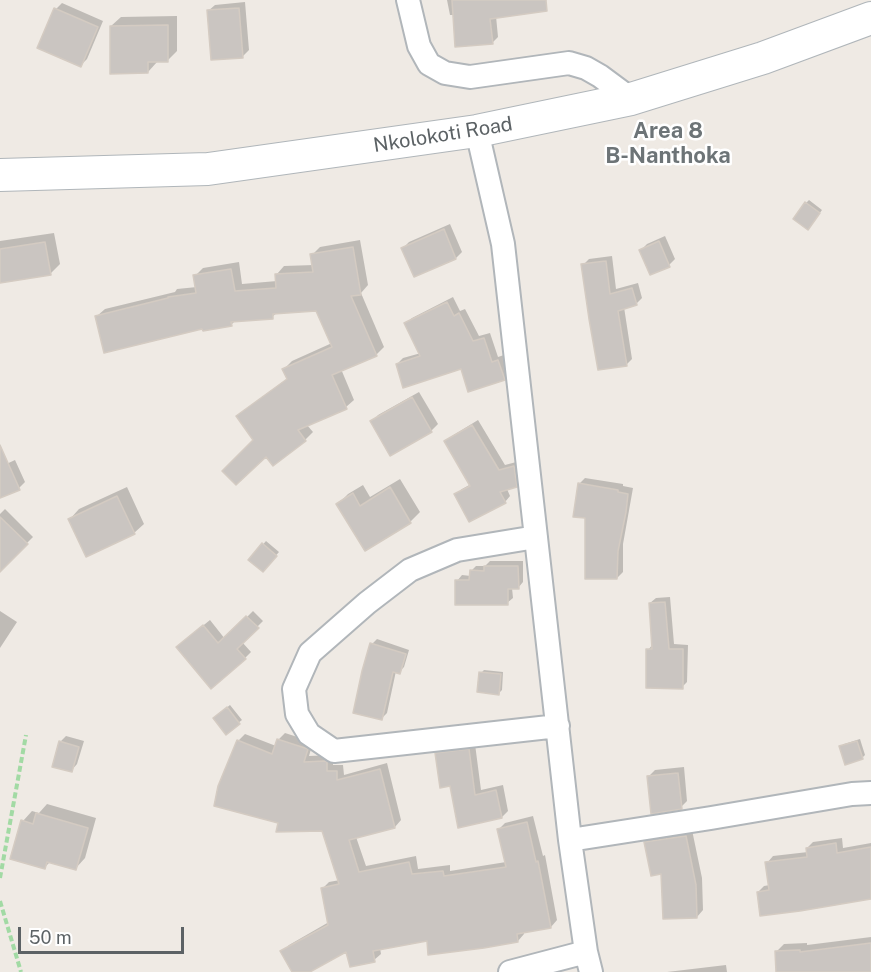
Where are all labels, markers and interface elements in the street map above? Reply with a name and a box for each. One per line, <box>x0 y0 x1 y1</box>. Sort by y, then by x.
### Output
street label: Nkolokoti Road <box>372 112 514 158</box>
district label: Area 8 B-Nanthoka <box>605 118 731 170</box>
scale bar <box>21 915 188 953</box>
text: 50 m <box>29 927 72 948</box>

